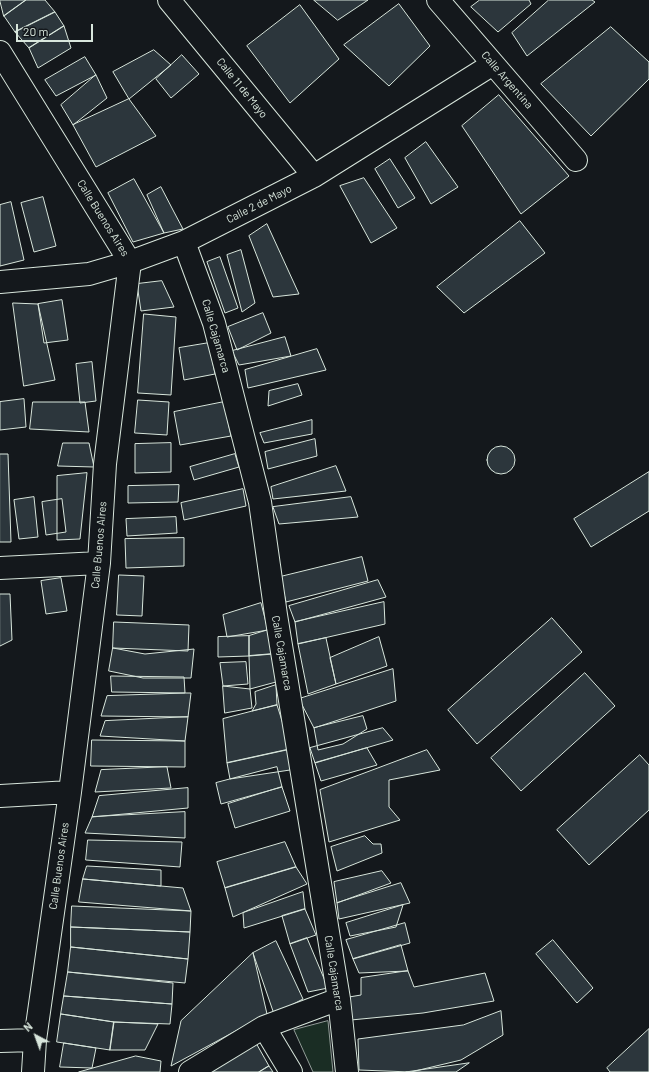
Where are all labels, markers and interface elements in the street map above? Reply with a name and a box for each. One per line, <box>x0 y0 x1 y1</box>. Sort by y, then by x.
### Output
scale bar <box>18 16 95 42</box>
text: 20 m <box>23 24 49 38</box>
street label: Calle Argentina <box>478 49 536 111</box>
street label: Calle 11 de Mayo <box>214 55 270 121</box>
street label: Calle Buenos Aires <box>74 177 132 259</box>
street label: Calle 2 de Mayo <box>224 182 294 226</box>
street label: Calle Cajamarca <box>199 298 233 374</box>
street label: Calle Buenos Aires <box>89 501 109 589</box>
street label: Calle Cajamarca <box>269 614 295 692</box>
street label: Calle Buenos Aires <box>46 822 72 910</box>
street label: Calle Cajamarca <box>322 934 346 1012</box>
north arrow <box>16 1016 56 1056</box>
text: N <box>21 1019 35 1034</box>

